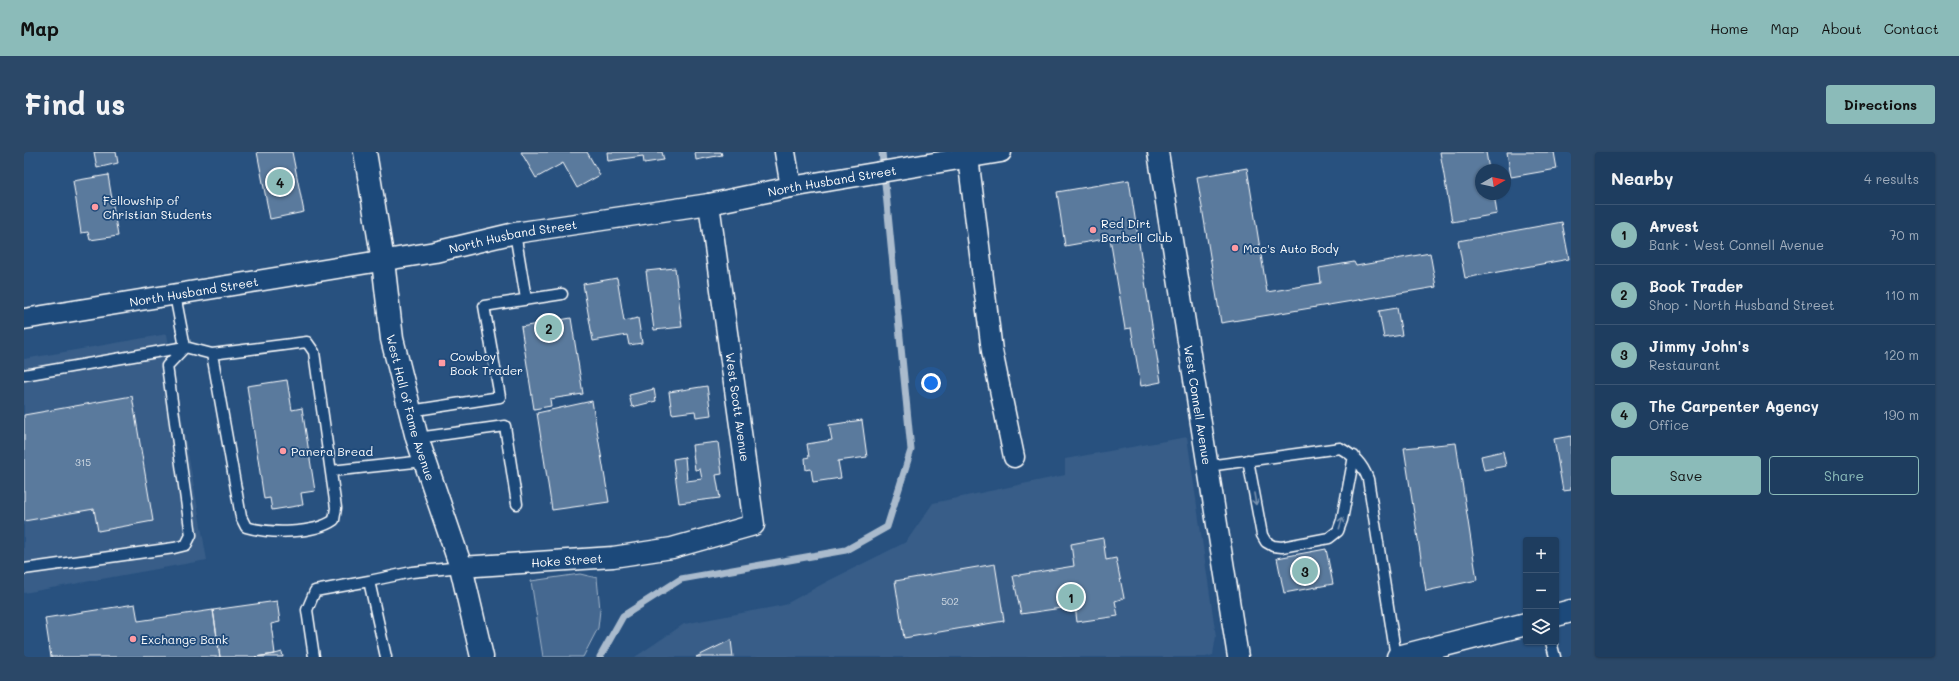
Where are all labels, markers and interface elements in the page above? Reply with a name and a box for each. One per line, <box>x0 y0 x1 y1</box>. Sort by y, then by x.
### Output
text: Map <box>20 16 59 41</box>
text: Home <box>1710 19 1748 38</box>
text: Map <box>1770 19 1799 38</box>
text: About <box>1821 19 1862 38</box>
text: Contact <box>1884 19 1939 38</box>
button: Directions <box>1826 85 1935 124</box>
text: Find us <box>24 86 125 122</box>
street label: North Husband Street <box>766 162 898 200</box>
north arrow <box>1475 164 1511 200</box>
pin: 4 <box>267 167 293 197</box>
text: Nearby <box>1611 167 1673 189</box>
text: 4 results <box>1864 170 1919 187</box>
place label: Fellowship of Christian Students <box>103 192 212 222</box>
marker: Fellowship of Christian Students <box>90 202 100 212</box>
place label: Red Dirt Barbell Club <box>1101 215 1173 245</box>
street label: North Husband Street <box>447 216 578 256</box>
text: Arvest <box>1649 216 1699 236</box>
marker: Red Dirt Barbell Club <box>1088 225 1098 235</box>
text: 1 <box>1621 226 1627 243</box>
text: 70 m <box>1889 226 1919 243</box>
text: Bank · West Connell Avenue <box>1649 236 1824 253</box>
place label: Mac's Auto Body <box>1243 240 1339 256</box>
marker: Mac's Auto Body <box>1230 243 1240 253</box>
street label: North Husband Street <box>128 273 259 310</box>
text: Book Trader <box>1649 276 1743 296</box>
text: 2 <box>1620 286 1628 303</box>
text: 110 m <box>1885 286 1919 303</box>
text: Shop · North Husband Street <box>1649 296 1834 313</box>
pin: 2 <box>536 313 562 343</box>
street label: West Hall of Fame Avenue <box>383 333 439 483</box>
text: Jimmy John's <box>1649 336 1749 356</box>
street label: West Connell Avenue <box>1181 344 1215 466</box>
text: 3 <box>1620 346 1628 363</box>
text: 120 m <box>1883 346 1919 363</box>
place label: Cowboy Book Trader <box>450 348 523 378</box>
street label: West Scott Avenue <box>722 352 754 462</box>
text: Restaurant <box>1649 356 1720 373</box>
marker: Cowboy Book Trader <box>437 358 447 368</box>
your location <box>921 373 941 393</box>
text: The Carpenter Agency <box>1649 396 1819 416</box>
text: 4 <box>1620 406 1628 423</box>
text: 190 m <box>1883 406 1919 423</box>
text: Office <box>1649 416 1689 433</box>
place label: Panera Bread <box>291 443 374 459</box>
marker: Panera Bread <box>278 446 288 456</box>
house number: 315 <box>75 455 91 469</box>
button: Save <box>1611 456 1761 495</box>
button: Share <box>1769 456 1919 495</box>
one-way arrow <box>1251 492 1259 505</box>
one-way arrow <box>1338 517 1345 530</box>
map controls <box>1523 537 1559 645</box>
button: + <box>1523 537 1559 573</box>
street label: Hoke Street <box>531 550 603 570</box>
pin: 3 <box>1292 556 1318 586</box>
button: − <box>1523 573 1559 609</box>
pin: 1 <box>1058 582 1084 612</box>
house number: 502 <box>941 594 959 608</box>
button: layers <box>1523 609 1559 645</box>
place label: Exchange Bank <box>141 631 228 647</box>
marker: Exchange Bank <box>128 634 138 644</box>

